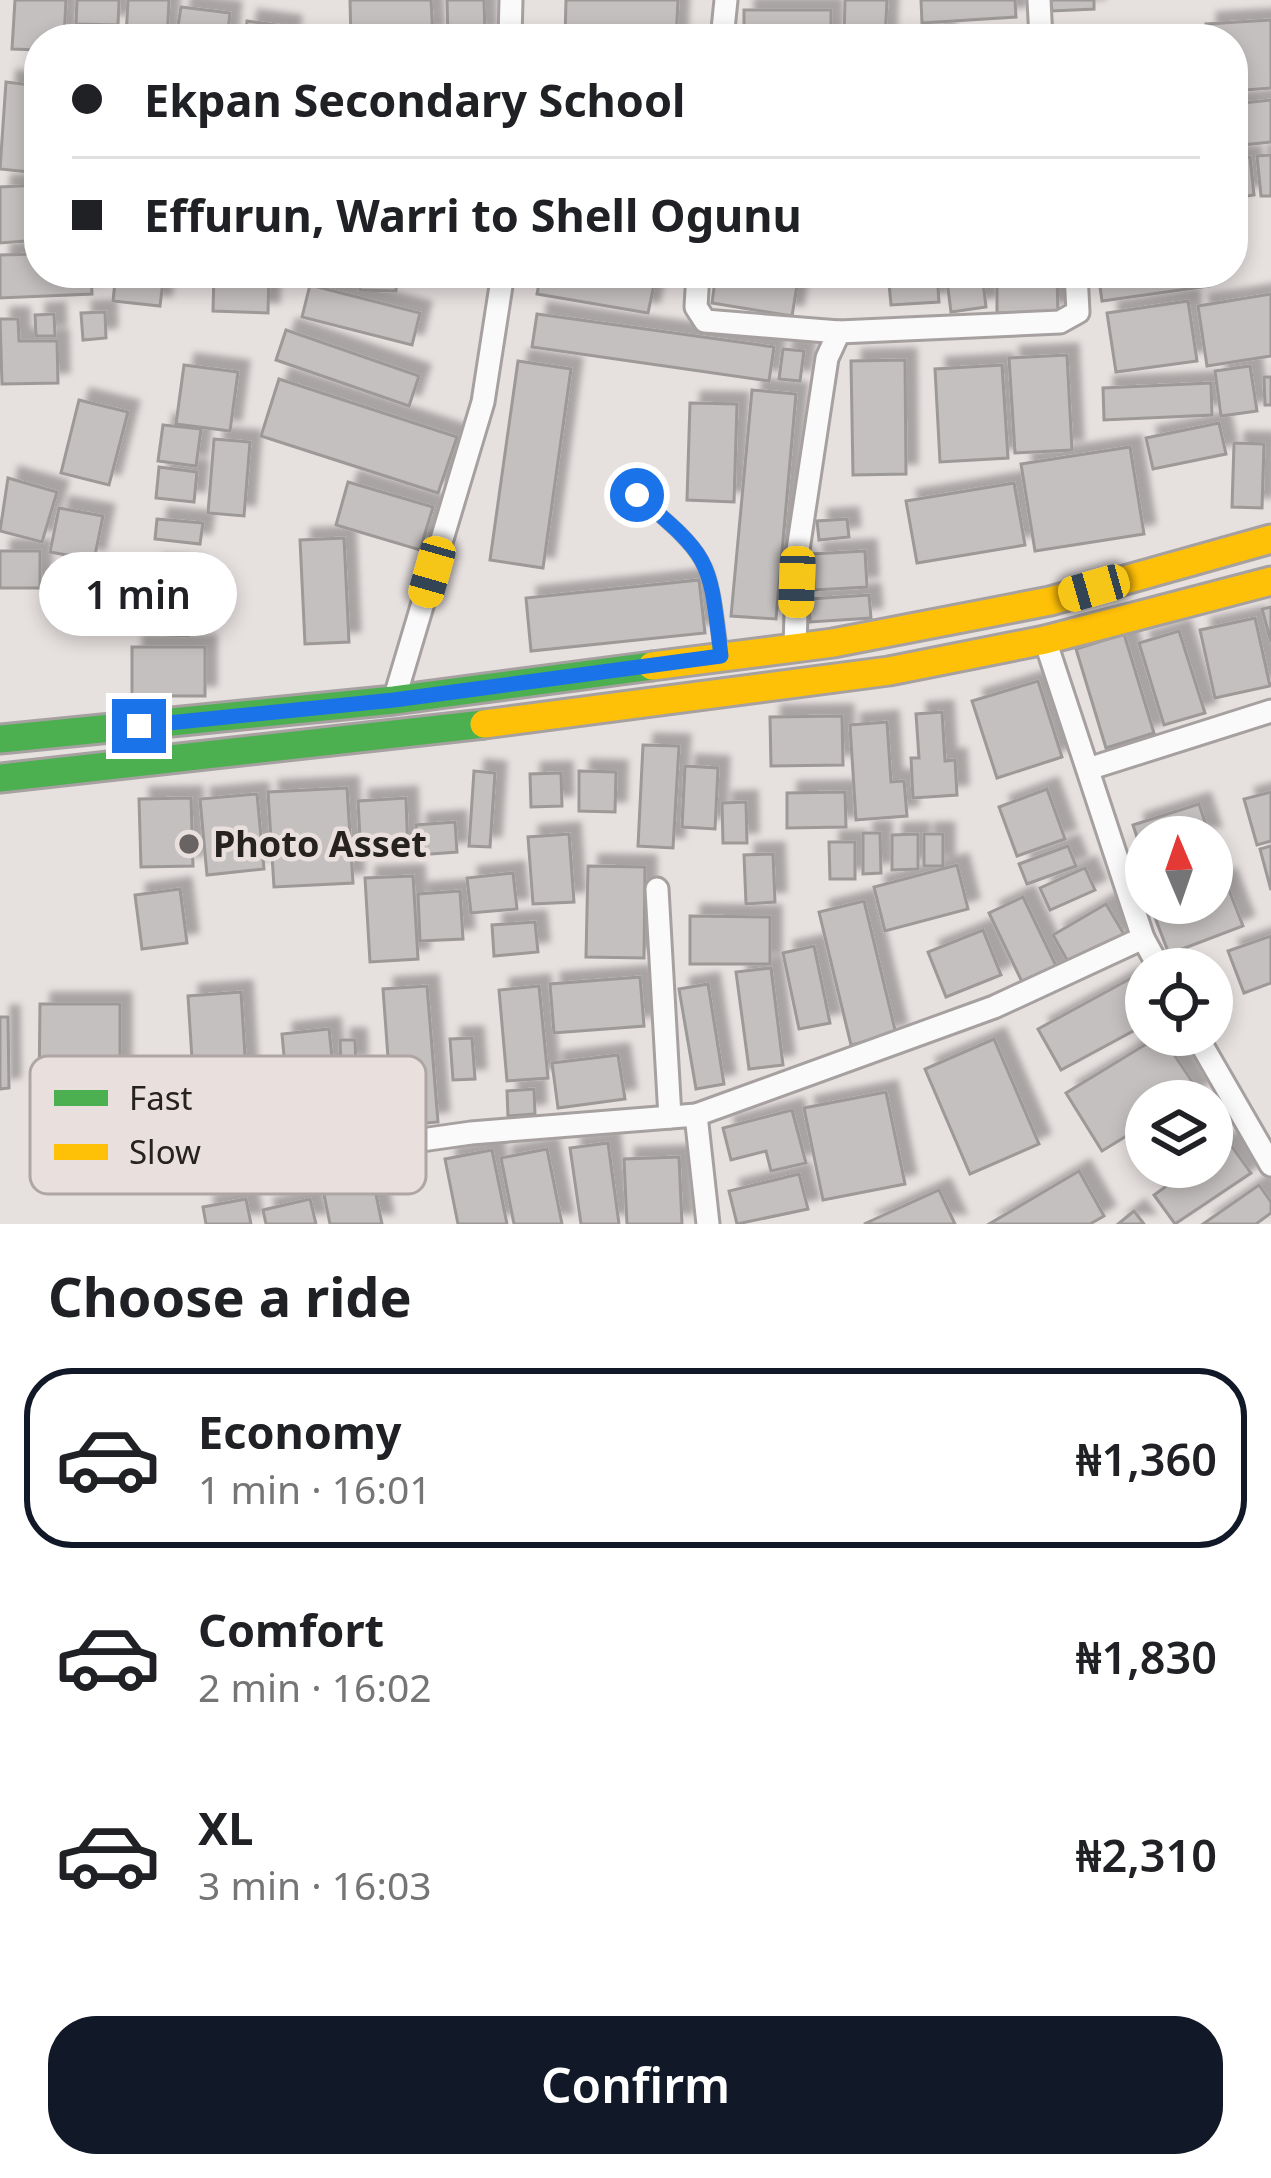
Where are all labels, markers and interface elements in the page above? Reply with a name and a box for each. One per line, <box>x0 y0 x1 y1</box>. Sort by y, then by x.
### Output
text: Ekpan Secondary School <box>144 69 686 130</box>
text: Effurun, Warri to Shell Ogunu <box>144 184 802 245</box>
route start <box>610 468 664 522</box>
car <box>405 532 459 612</box>
car <box>778 545 816 619</box>
callout: 1 min <box>40 552 238 636</box>
car <box>1054 561 1134 615</box>
text: 1 min <box>85 567 191 620</box>
route end <box>112 699 166 753</box>
north arrow <box>1125 816 1233 924</box>
map controls <box>1125 816 1233 1188</box>
place label: Photo Asset <box>213 819 427 868</box>
marker: Photo Asset <box>176 831 202 857</box>
button: locate <box>1125 948 1233 1056</box>
legend <box>30 1056 426 1194</box>
text: Fast <box>129 1075 192 1120</box>
button: layers <box>1125 1080 1233 1188</box>
text: Slow <box>129 1129 201 1174</box>
text: Choose a ride <box>48 1259 412 1333</box>
text: Economy <box>198 1401 402 1462</box>
icon: car <box>54 1404 162 1512</box>
text: ₦1,360 <box>1076 1428 1217 1489</box>
text: 1 min · 16:01 <box>198 1462 432 1515</box>
text: Comfort <box>198 1599 384 1660</box>
icon: car <box>54 1602 162 1710</box>
text: ₦1,830 <box>1076 1626 1217 1687</box>
text: 2 min · 16:02 <box>198 1660 432 1713</box>
text: XL <box>198 1797 253 1858</box>
icon: car <box>54 1800 162 1908</box>
text: ₦2,310 <box>1076 1824 1217 1885</box>
text: 3 min · 16:03 <box>198 1858 432 1911</box>
button: Confirm <box>48 2016 1223 2154</box>

